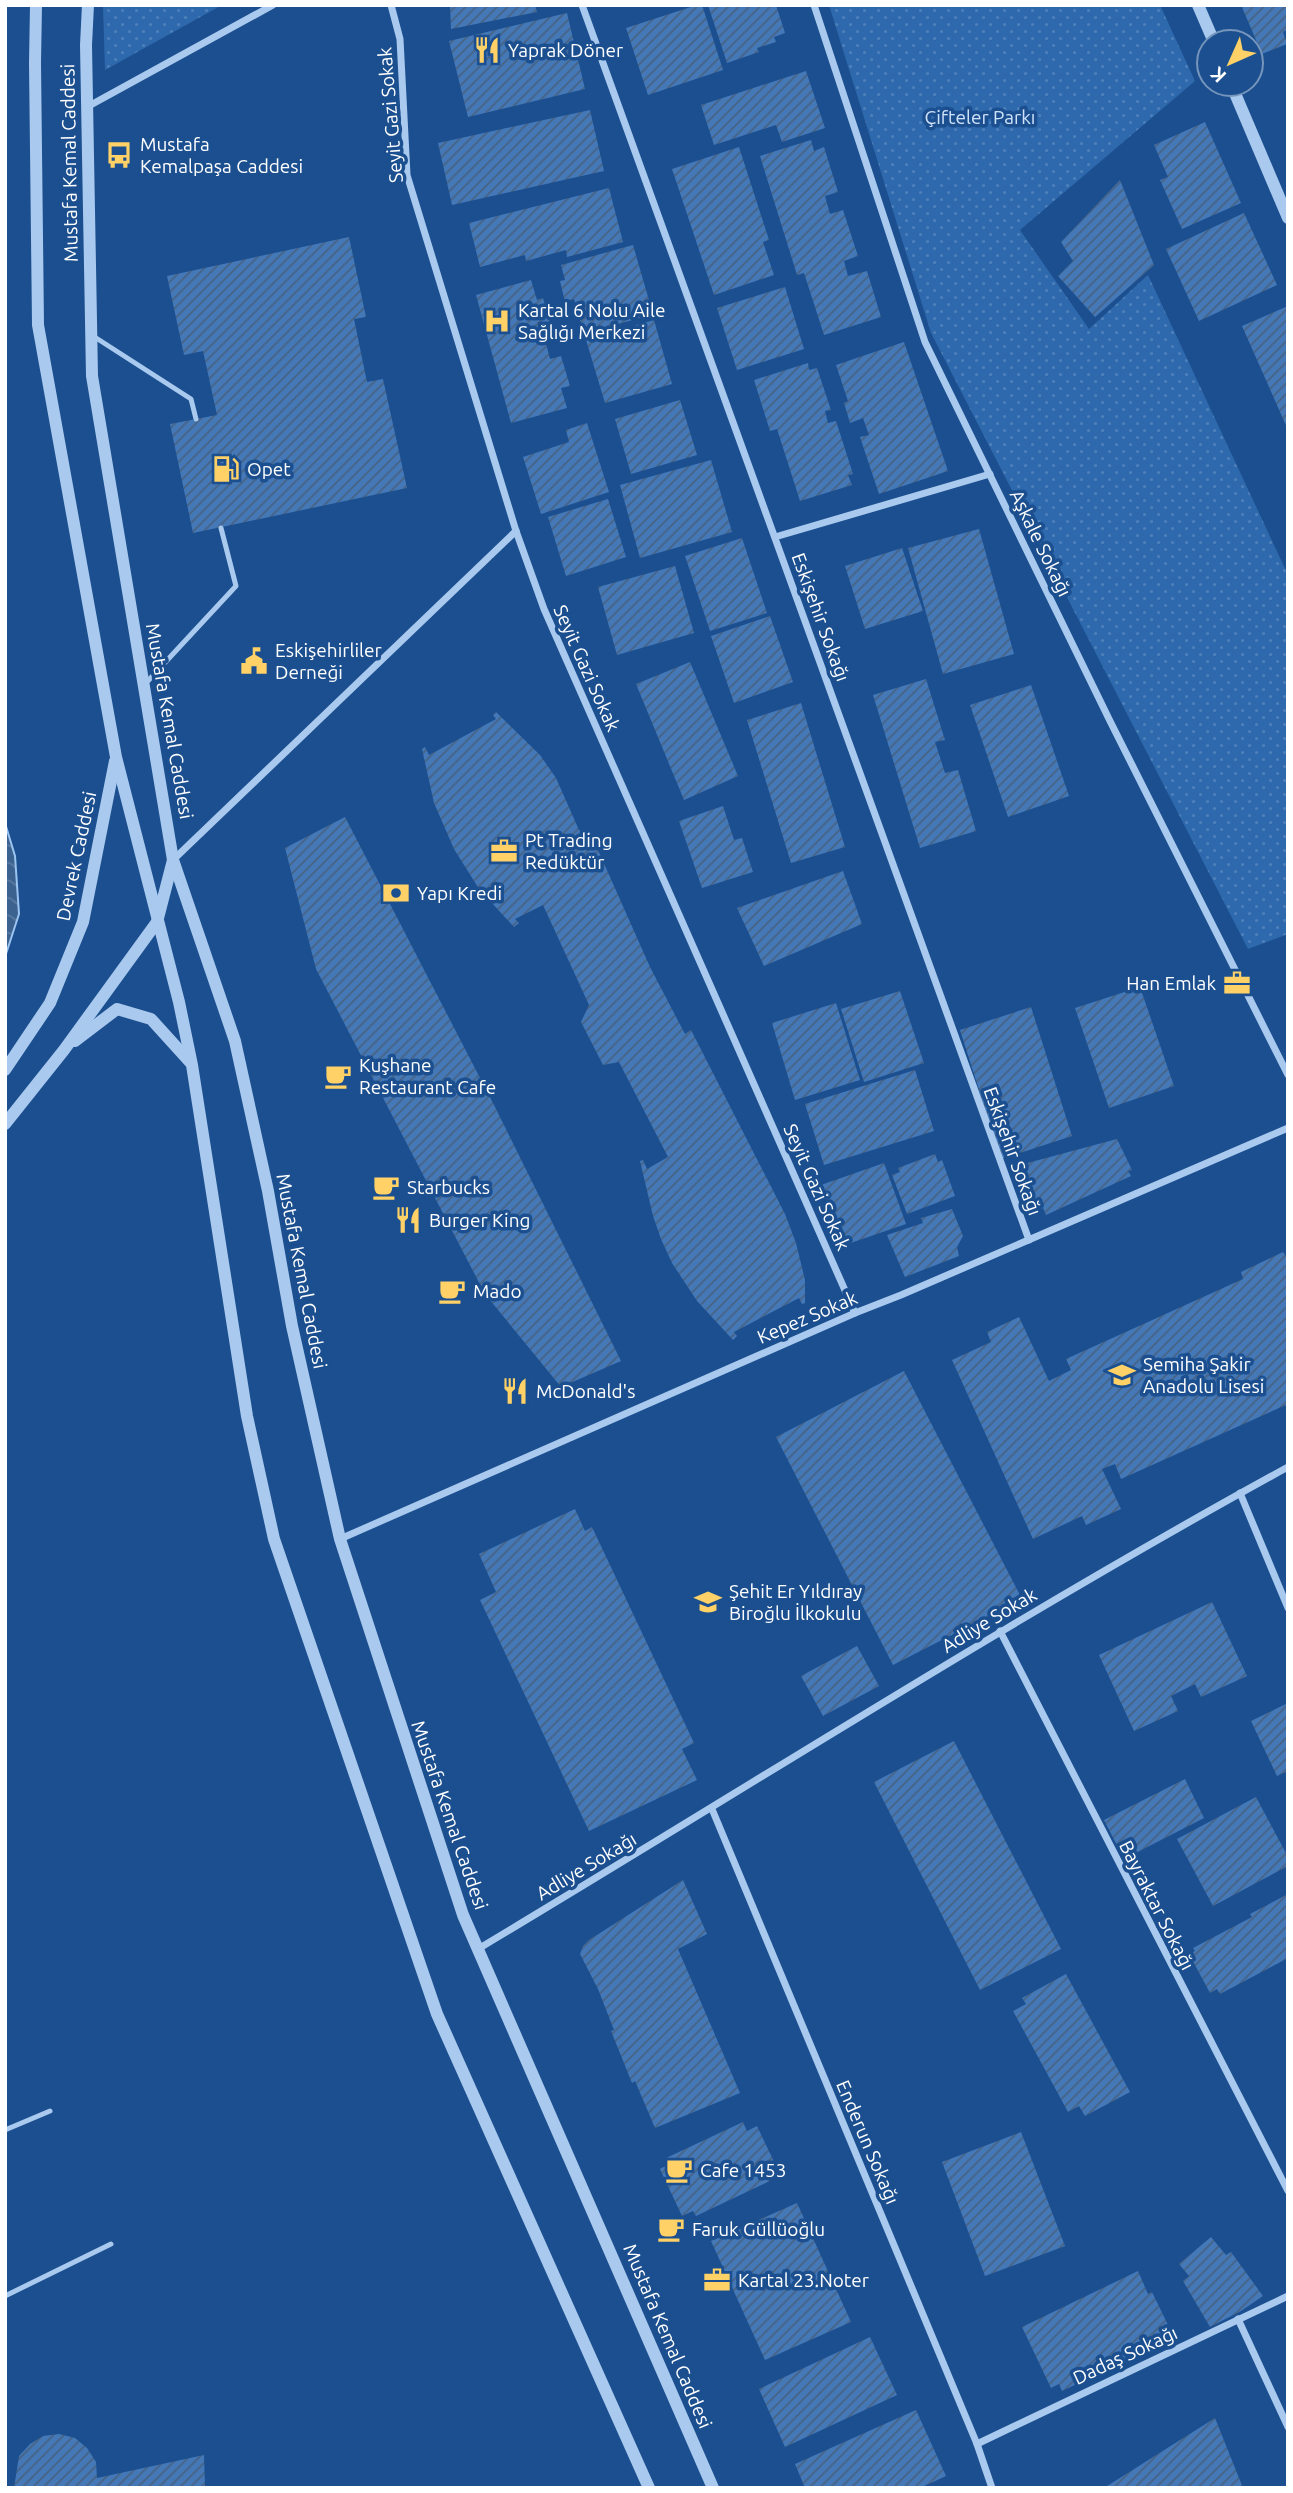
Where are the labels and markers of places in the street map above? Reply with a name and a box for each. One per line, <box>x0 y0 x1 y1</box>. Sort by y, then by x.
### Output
restaurant icon: Yaprak Döner <box>472 35 502 65</box>
place label: Yaprak Döner <box>508 39 623 61</box>
place label: Mustafa Kemalpaşa Caddesi <box>140 133 303 177</box>
bus stop icon: Mustafa Kemalpaşa Caddesi <box>104 140 134 170</box>
place label: Kartal 6 Nolu Aile Sağlığı Merkezi <box>518 299 665 343</box>
hospital icon: Kartal 6 Nolu Aile Sağlığı Merkezi <box>482 306 512 336</box>
fuel station icon: Opet <box>211 454 241 484</box>
place label: Opet <box>247 458 291 480</box>
place label: Eskişehirliler Derneği <box>275 639 382 683</box>
public building icon: Eskişehirliler Derneği <box>239 646 269 676</box>
place label: Pt Trading Redüktür <box>525 829 613 873</box>
office icon: Pt Trading Redüktür <box>489 836 519 866</box>
bank icon: Yapı Kredi <box>381 878 411 908</box>
place label: Yapı Kredi <box>417 882 502 904</box>
office icon: Han Emlak <box>1222 968 1252 998</box>
place label: Han Emlak <box>1126 972 1216 994</box>
place label: Kuşhane Restaurant Cafe <box>359 1054 496 1098</box>
cafe icon: Kuşhane Restaurant Cafe <box>323 1061 353 1091</box>
cafe icon: Starbucks <box>371 1172 401 1202</box>
place label: Starbucks <box>407 1176 490 1198</box>
restaurant icon: Burger King <box>393 1205 423 1235</box>
place label: Burger King <box>429 1209 530 1231</box>
cafe icon: Mado <box>437 1276 467 1306</box>
place label: Mado <box>473 1280 522 1302</box>
place label: Semiha Şakir Anadolu Lisesi <box>1143 1353 1264 1397</box>
school or university icon: Semiha Şakir Anadolu Lisesi <box>1107 1360 1137 1390</box>
restaurant icon: McDonald's <box>500 1376 530 1406</box>
place label: McDonald's <box>536 1380 635 1402</box>
place label: Şehit Er Yıldıray Biroğlu İlkokulu <box>729 1580 862 1624</box>
school or university icon: Şehit Er Yıldıray Biroğlu İlkokulu <box>693 1587 723 1617</box>
cafe icon: Cafe 1453 <box>664 2155 694 2185</box>
place label: Cafe 1453 <box>700 2159 786 2181</box>
cafe icon: Faruk Güllüoğlu <box>656 2214 686 2244</box>
place label: Faruk Güllüoğlu <box>692 2218 825 2240</box>
office icon: Kartal 23.Noter <box>702 2265 732 2295</box>
place label: Kartal 23.Noter <box>738 2269 869 2291</box>

